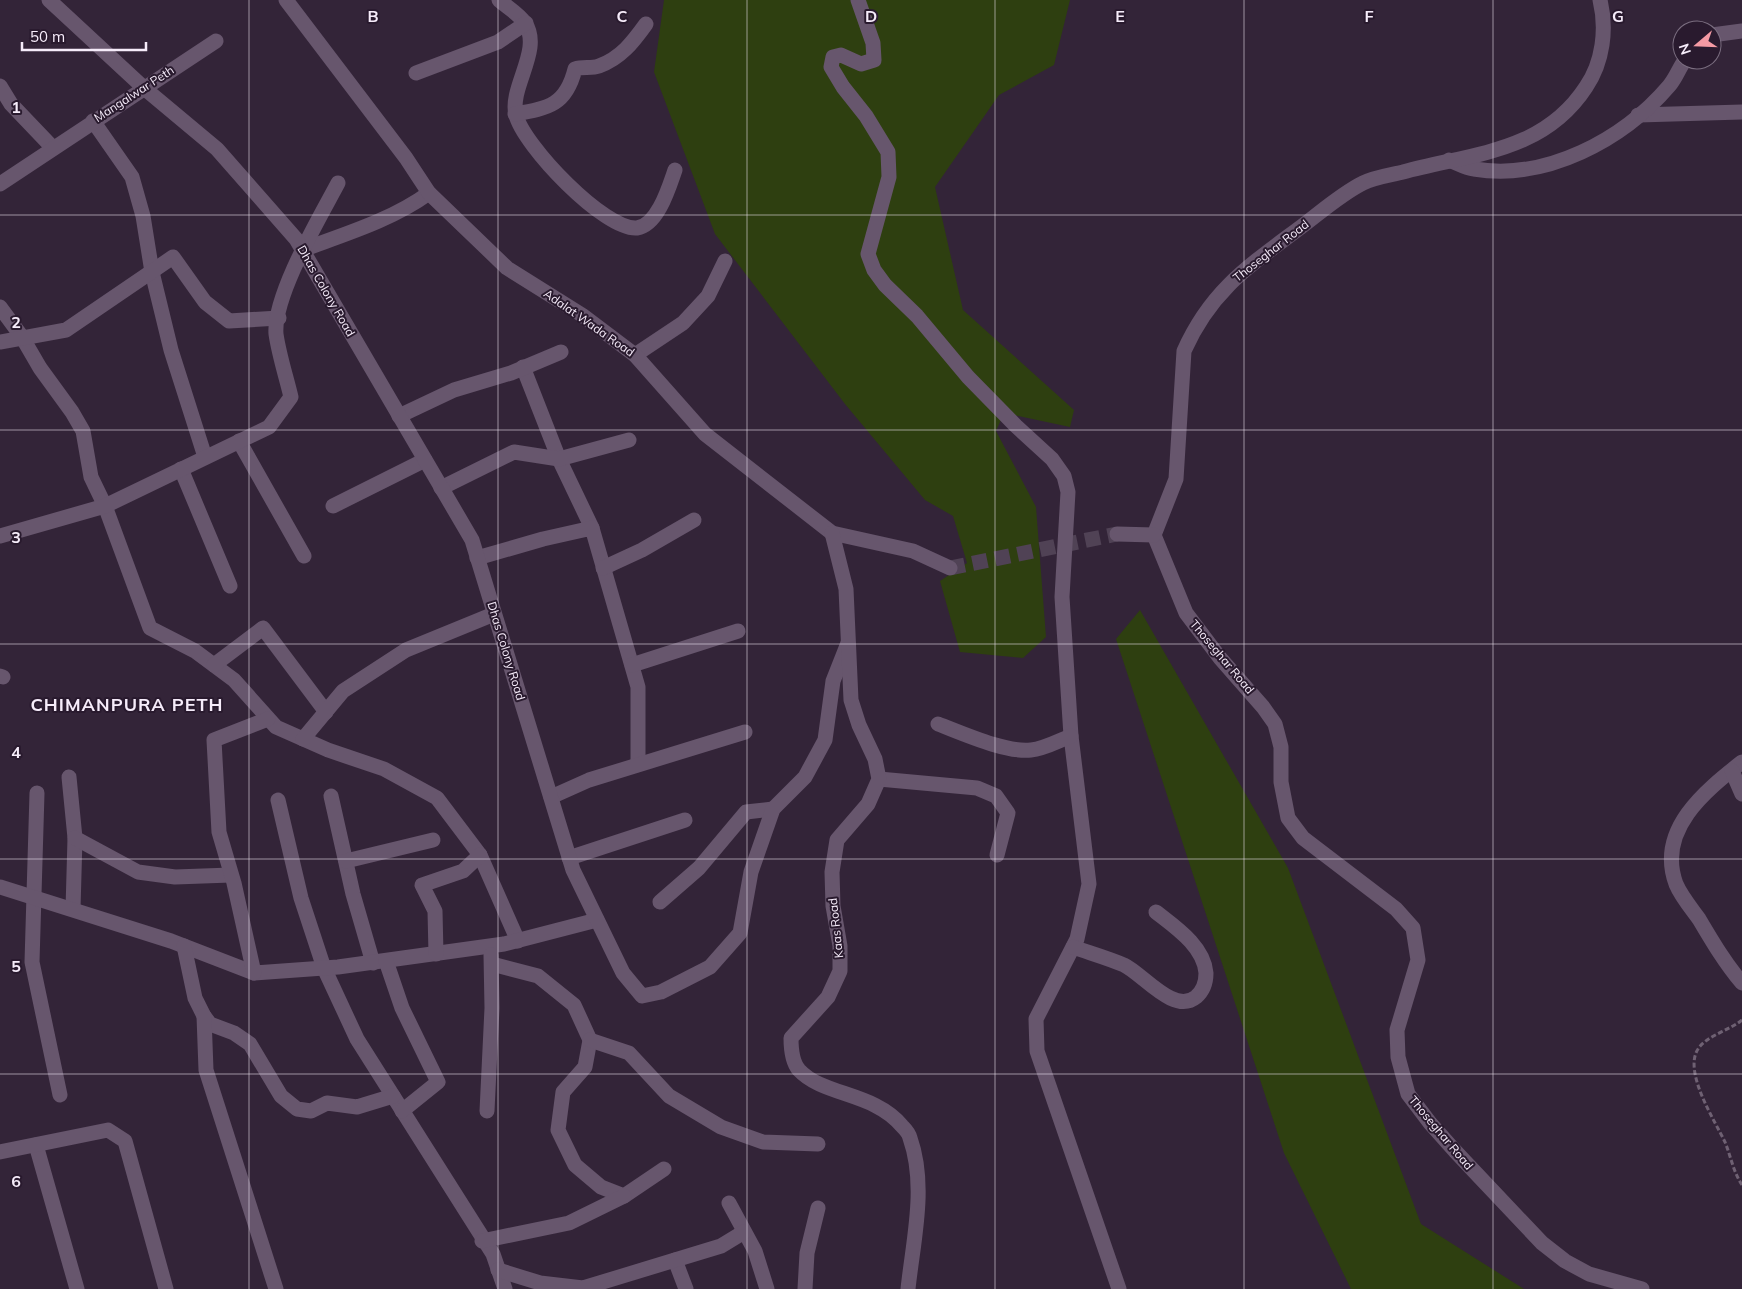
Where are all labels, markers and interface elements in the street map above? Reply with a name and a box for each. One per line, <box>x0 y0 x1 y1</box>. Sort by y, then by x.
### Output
text: B <box>367 6 379 26</box>
text: C <box>617 6 628 26</box>
text: D <box>865 6 877 26</box>
text: E <box>1115 6 1125 26</box>
text: F <box>1364 6 1374 26</box>
text: G <box>1612 6 1624 26</box>
scale bar <box>22 20 146 52</box>
north arrow <box>1672 20 1722 70</box>
text: 50 m <box>30 27 65 46</box>
text: N <box>1674 41 1695 57</box>
street label: Mangalwar Peth <box>91 62 176 125</box>
text: 1 <box>11 97 21 117</box>
street label: Thoseghar Road <box>1230 216 1312 285</box>
street label: Dhas Colony Road <box>294 243 359 339</box>
street label: Adalat Wada Road <box>541 286 638 360</box>
text: 2 <box>11 312 21 332</box>
text: 3 <box>11 527 21 547</box>
street label: Dhas Colony Road <box>484 600 529 702</box>
street label: Thoseghar Road <box>1187 617 1258 697</box>
district label: CHIMANPURA PETH <box>31 693 223 716</box>
text: 4 <box>11 742 21 762</box>
street label: Kaas Road <box>825 897 846 959</box>
text: 5 <box>11 956 21 976</box>
street label: Thoseghar Road <box>1406 1093 1477 1173</box>
text: 6 <box>11 1171 21 1191</box>

